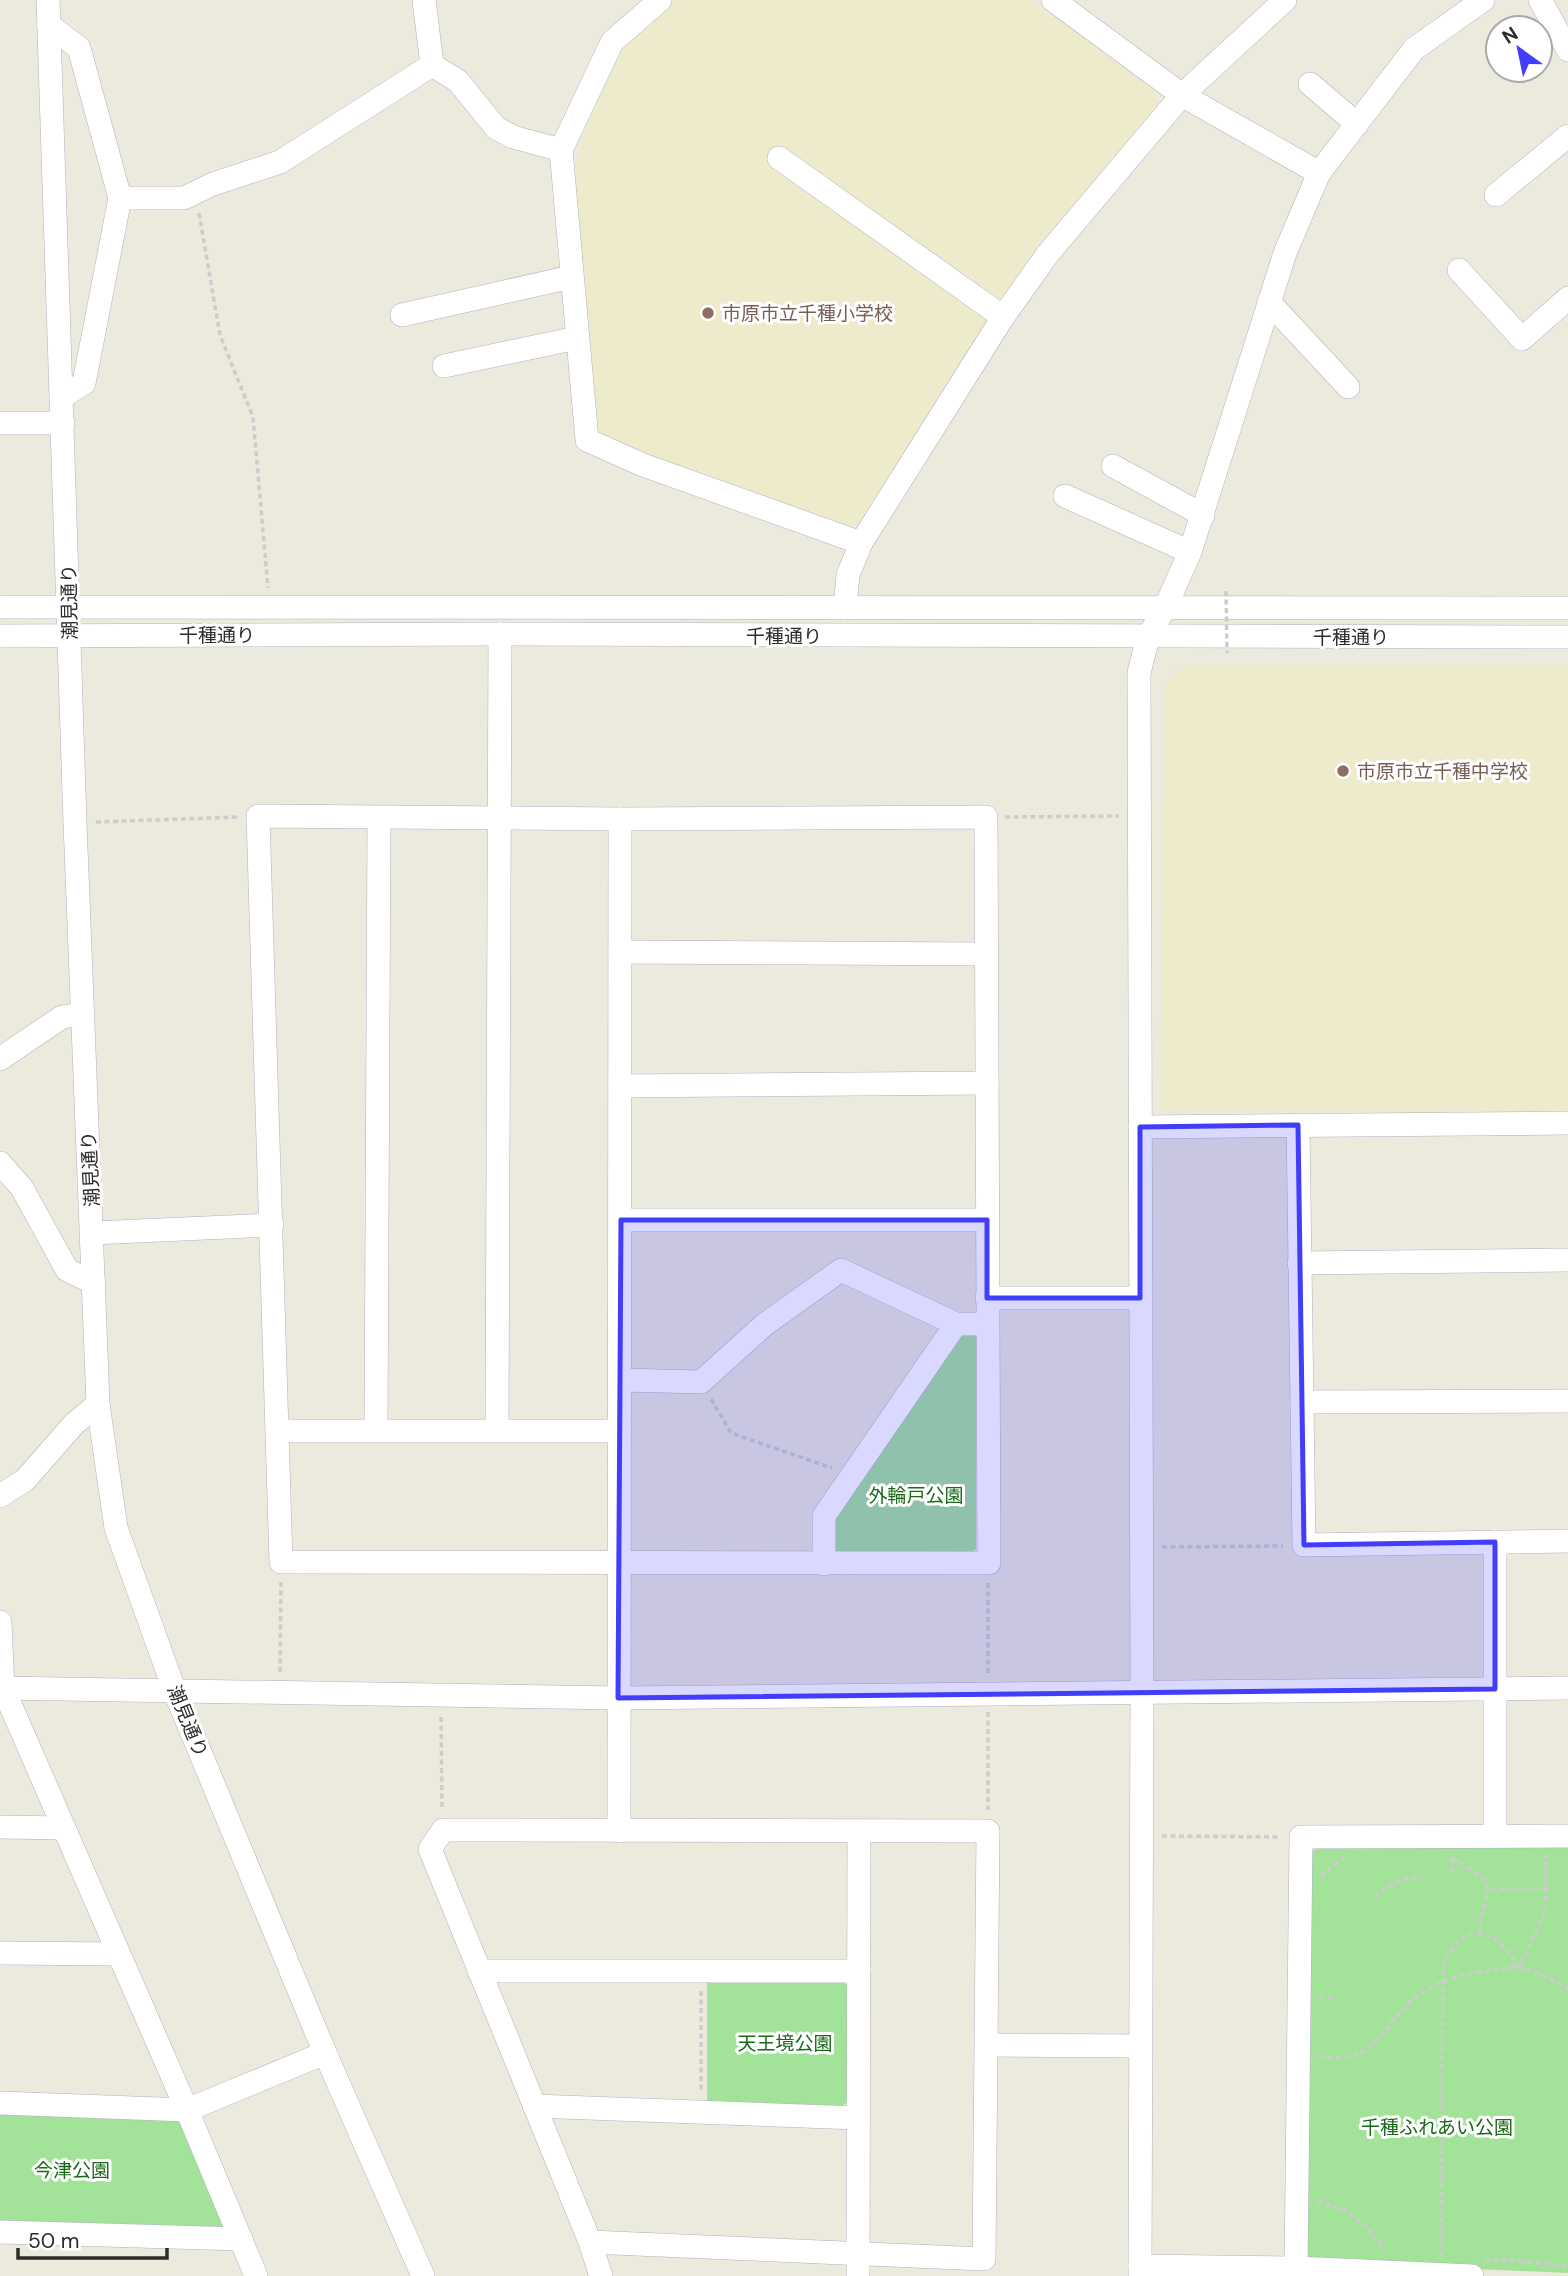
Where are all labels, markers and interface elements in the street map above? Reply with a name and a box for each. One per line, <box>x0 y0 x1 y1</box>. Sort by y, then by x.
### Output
north arrow <box>1484 14 1554 84</box>
text: N <box>1497 21 1523 49</box>
place label: 市原市立千種小学校 <box>722 301 893 326</box>
marker: 市原市立千種小学校 <box>700 305 716 321</box>
street label: 潮見通り <box>56 564 83 640</box>
street label: 千種通り <box>179 623 255 648</box>
street label: 千種通り <box>746 624 822 649</box>
street label: 千種通り <box>1313 625 1389 650</box>
place label: 市原市立千種中学校 <box>1357 759 1528 784</box>
marker: 市原市立千種中学校 <box>1335 763 1351 779</box>
street label: 潮見通り <box>76 1130 105 1208</box>
park label: 外輪戸公園 <box>868 1483 964 1508</box>
street label: 潮見通り <box>162 1681 213 1761</box>
park label: 天王境公園 <box>737 2031 833 2056</box>
park label: 千種ふれあい公園 <box>1361 2115 1513 2140</box>
park label: 今津公園 <box>34 2158 110 2183</box>
scale bar <box>18 2216 166 2260</box>
text: 50 m <box>28 2227 79 2255</box>

